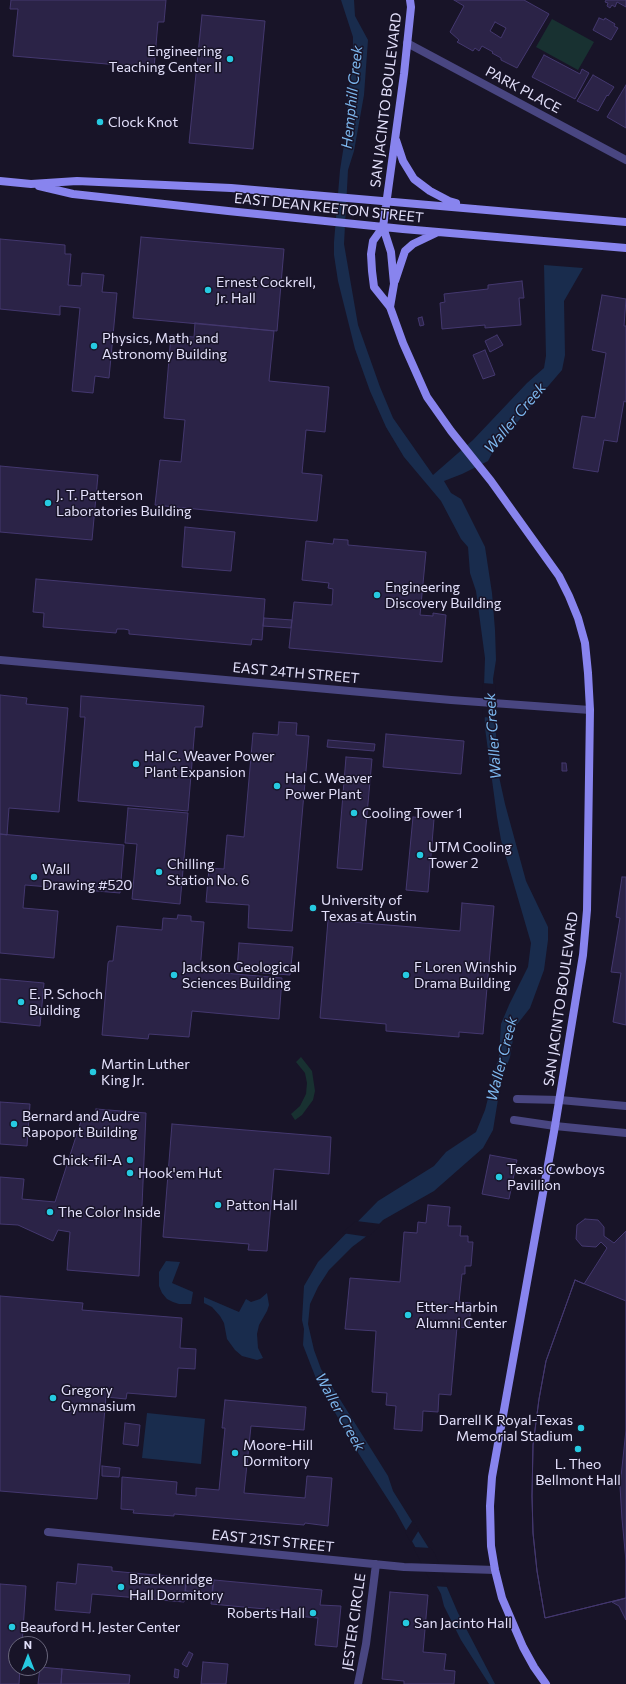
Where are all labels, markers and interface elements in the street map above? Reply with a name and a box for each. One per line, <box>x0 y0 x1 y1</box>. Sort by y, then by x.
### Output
street label: SAN JACINTO BOULEVARD <box>367 12 405 188</box>
place label: Engineering Teaching Center II <box>108 43 222 76</box>
water label: Hemphill Creek <box>338 44 366 150</box>
marker: Engineering Teaching Center II <box>225 54 235 64</box>
street label: PARK PLACE <box>482 63 564 117</box>
place label: Clock Knot <box>108 114 178 130</box>
marker: Clock Knot <box>95 117 105 127</box>
street label: EAST DEAN KEETON STREET <box>233 190 425 226</box>
place label: Ernest Cockrell, Jr. Hall <box>216 274 316 306</box>
marker: Ernest Cockrell, Jr. Hall <box>203 285 213 295</box>
place label: Physics, Math, and Astronomy Building <box>102 330 227 362</box>
marker: Physics, Math, and Astronomy Building <box>89 341 99 351</box>
water label: Waller Creek <box>480 379 550 457</box>
place label: J. T. Patterson Laboratories Building <box>56 487 192 520</box>
marker: J. T. Patterson Laboratories Building <box>43 498 53 508</box>
place label: Engineering Discovery Building <box>385 579 501 612</box>
marker: Engineering Discovery Building <box>372 590 382 600</box>
street label: EAST 24TH STREET <box>232 659 360 687</box>
water label: Waller Creek <box>481 692 505 780</box>
place label: Hal C. Weaver Power Plant Expansion <box>144 748 275 780</box>
marker: Hal C. Weaver Power Plant Expansion <box>131 759 141 769</box>
place label: Hal C. Weaver Power Plant <box>285 770 372 802</box>
marker: Hal C. Weaver Power Plant <box>272 781 282 791</box>
place label: Cooling Tower 1 <box>362 805 462 821</box>
marker: Cooling Tower 1 <box>349 808 359 818</box>
place label: UTM Cooling Tower 2 <box>428 839 512 872</box>
marker: UTM Cooling Tower 2 <box>415 850 425 860</box>
place label: Chilling Station No. 6 <box>167 856 250 888</box>
place label: Wall Drawing #520 <box>42 861 132 894</box>
marker: Chilling Station No. 6 <box>154 867 164 877</box>
marker: Wall Drawing #520 <box>29 872 39 882</box>
place label: University of Texas at Austin <box>321 892 417 924</box>
marker: University of Texas at Austin <box>308 903 318 913</box>
street label: SAN JACINTO BOULEVARD <box>540 911 582 1087</box>
place label: Jackson Geological Sciences Building <box>182 959 300 992</box>
place label: F Loren Winship Drama Building <box>414 959 517 992</box>
marker: Jackson Geological Sciences Building <box>169 970 179 980</box>
marker: F Loren Winship Drama Building <box>401 970 411 980</box>
place label: E. P. Schoch Building <box>29 986 103 1018</box>
marker: E. P. Schoch Building <box>16 997 26 1007</box>
water label: Waller Creek <box>483 1015 521 1103</box>
place label: Martin Luther King Jr. <box>101 1056 190 1088</box>
marker: Martin Luther King Jr. <box>88 1067 98 1077</box>
place label: Bernard and Audre Rapoport Building <box>22 1108 140 1140</box>
marker: Bernard and Audre Rapoport Building <box>9 1119 19 1129</box>
place label: Chick-fil-A <box>53 1152 122 1168</box>
marker: Chick-fil-A <box>125 1155 135 1165</box>
place label: Texas Cowboys Pavillion <box>507 1161 605 1194</box>
place label: Hook'em Hut <box>138 1165 222 1181</box>
marker: Hook'em Hut <box>125 1168 135 1178</box>
marker: Texas Cowboys Pavillion <box>494 1172 504 1182</box>
place label: Patton Hall <box>226 1197 297 1213</box>
marker: Patton Hall <box>213 1200 223 1210</box>
place label: The Color Inside <box>58 1204 161 1220</box>
marker: The Color Inside <box>45 1207 55 1217</box>
place label: Etter-Harbin Alumni Center <box>416 1299 507 1332</box>
marker: Etter-Harbin Alumni Center <box>403 1310 413 1320</box>
water label: Waller Creek <box>311 1370 369 1454</box>
place label: Gregory Gymnasium <box>61 1382 136 1414</box>
marker: Gregory Gymnasium <box>48 1393 58 1403</box>
place label: Darrell K Royal-Texas Memorial Stadium <box>439 1412 573 1444</box>
marker: Darrell K Royal-Texas Memorial Stadium <box>576 1423 586 1433</box>
place label: Moore-Hill Dormitory <box>243 1437 313 1470</box>
marker: L. Theo Bellmont Hall <box>573 1444 583 1454</box>
marker: Moore-Hill Dormitory <box>230 1448 240 1458</box>
place label: L. Theo Bellmont Hall <box>535 1456 621 1488</box>
street label: EAST 21ST STREET <box>211 1526 335 1556</box>
place label: Brackenridge Hall Dormitory <box>129 1571 224 1604</box>
street label: JESTER CIRCLE <box>339 1572 369 1672</box>
marker: Brackenridge Hall Dormitory <box>116 1582 126 1592</box>
place label: Roberts Hall <box>227 1605 305 1621</box>
marker: Roberts Hall <box>308 1608 318 1618</box>
place label: San Jacinto Hall <box>414 1615 512 1631</box>
marker: San Jacinto Hall <box>401 1618 411 1628</box>
place label: Beauford H. Jester Center <box>20 1619 180 1635</box>
marker: Beauford H. Jester Center <box>7 1622 17 1632</box>
north arrow <box>8 1636 48 1676</box>
text: N <box>24 1638 32 1651</box>

